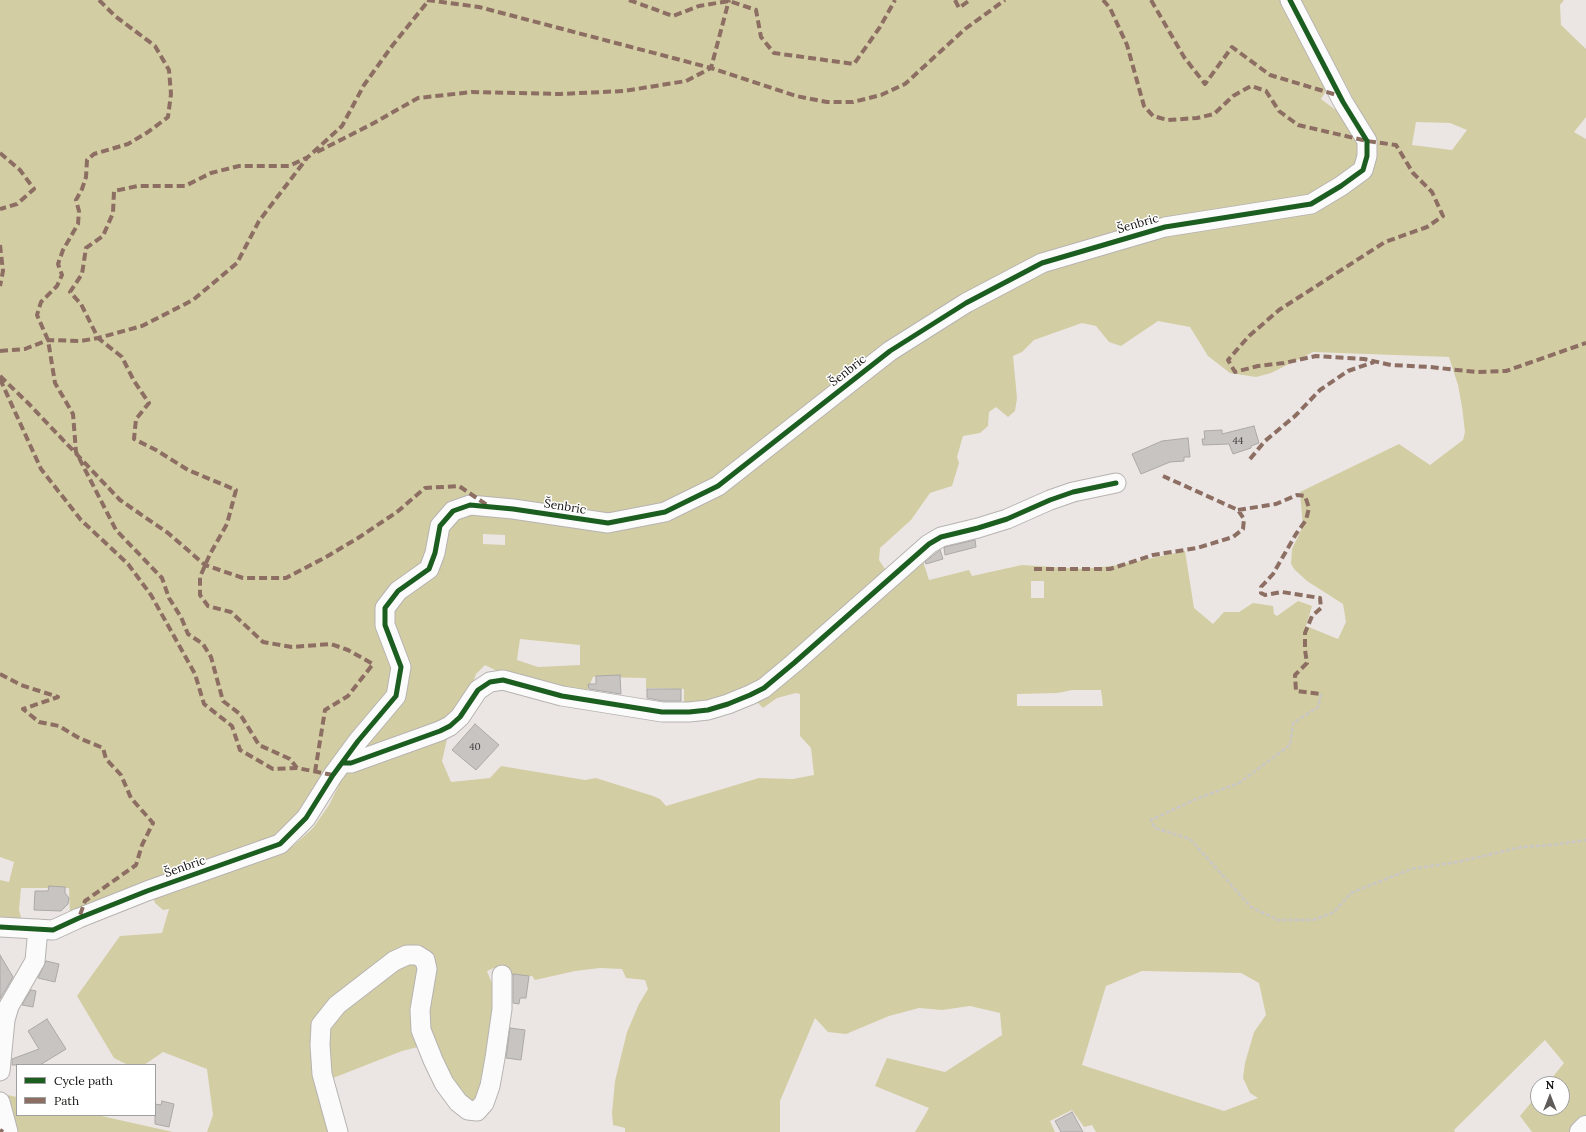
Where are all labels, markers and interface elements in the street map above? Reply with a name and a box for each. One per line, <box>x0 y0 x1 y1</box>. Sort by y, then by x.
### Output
street label: Šenbric <box>1116 211 1160 237</box>
street label: Šenbric <box>827 352 869 390</box>
house number: 44 <box>1233 435 1243 447</box>
street label: Šenbric <box>543 497 587 517</box>
house number: 40 <box>469 741 481 753</box>
street label: Šenbric <box>163 853 207 881</box>
legend <box>16 1064 156 1116</box>
text: Cycle path <box>54 1073 113 1088</box>
north arrow <box>1530 1076 1570 1116</box>
text: N <box>1546 1078 1554 1092</box>
text: Path <box>54 1093 79 1108</box>

